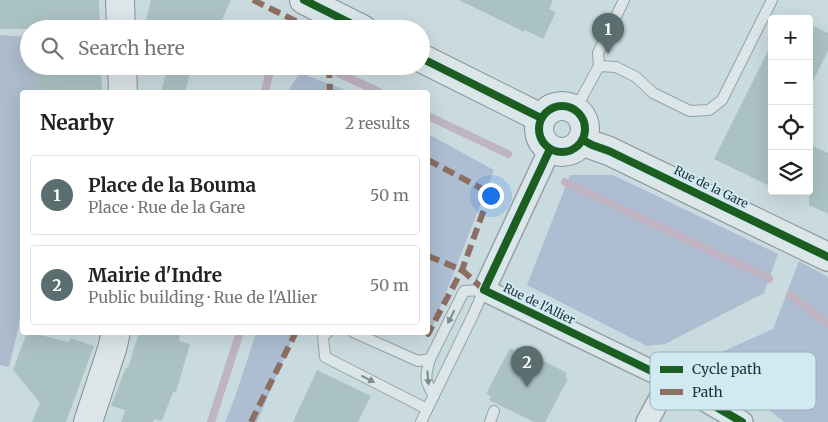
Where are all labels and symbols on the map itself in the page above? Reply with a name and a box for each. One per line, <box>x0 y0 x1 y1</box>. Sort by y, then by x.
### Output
pin: 1 <box>592 13 624 54</box>
street label: Rue de la Gare <box>672 162 751 211</box>
your location <box>478 183 504 209</box>
street label: Rue de l'Allier <box>501 280 578 328</box>
one-way arrow <box>447 310 455 324</box>
pin: 2 <box>511 346 543 387</box>
legend <box>650 352 816 410</box>
text: Cycle path <box>692 360 762 378</box>
one-way arrow <box>424 370 432 386</box>
one-way arrow <box>361 375 375 383</box>
text: Path <box>692 383 723 401</box>

